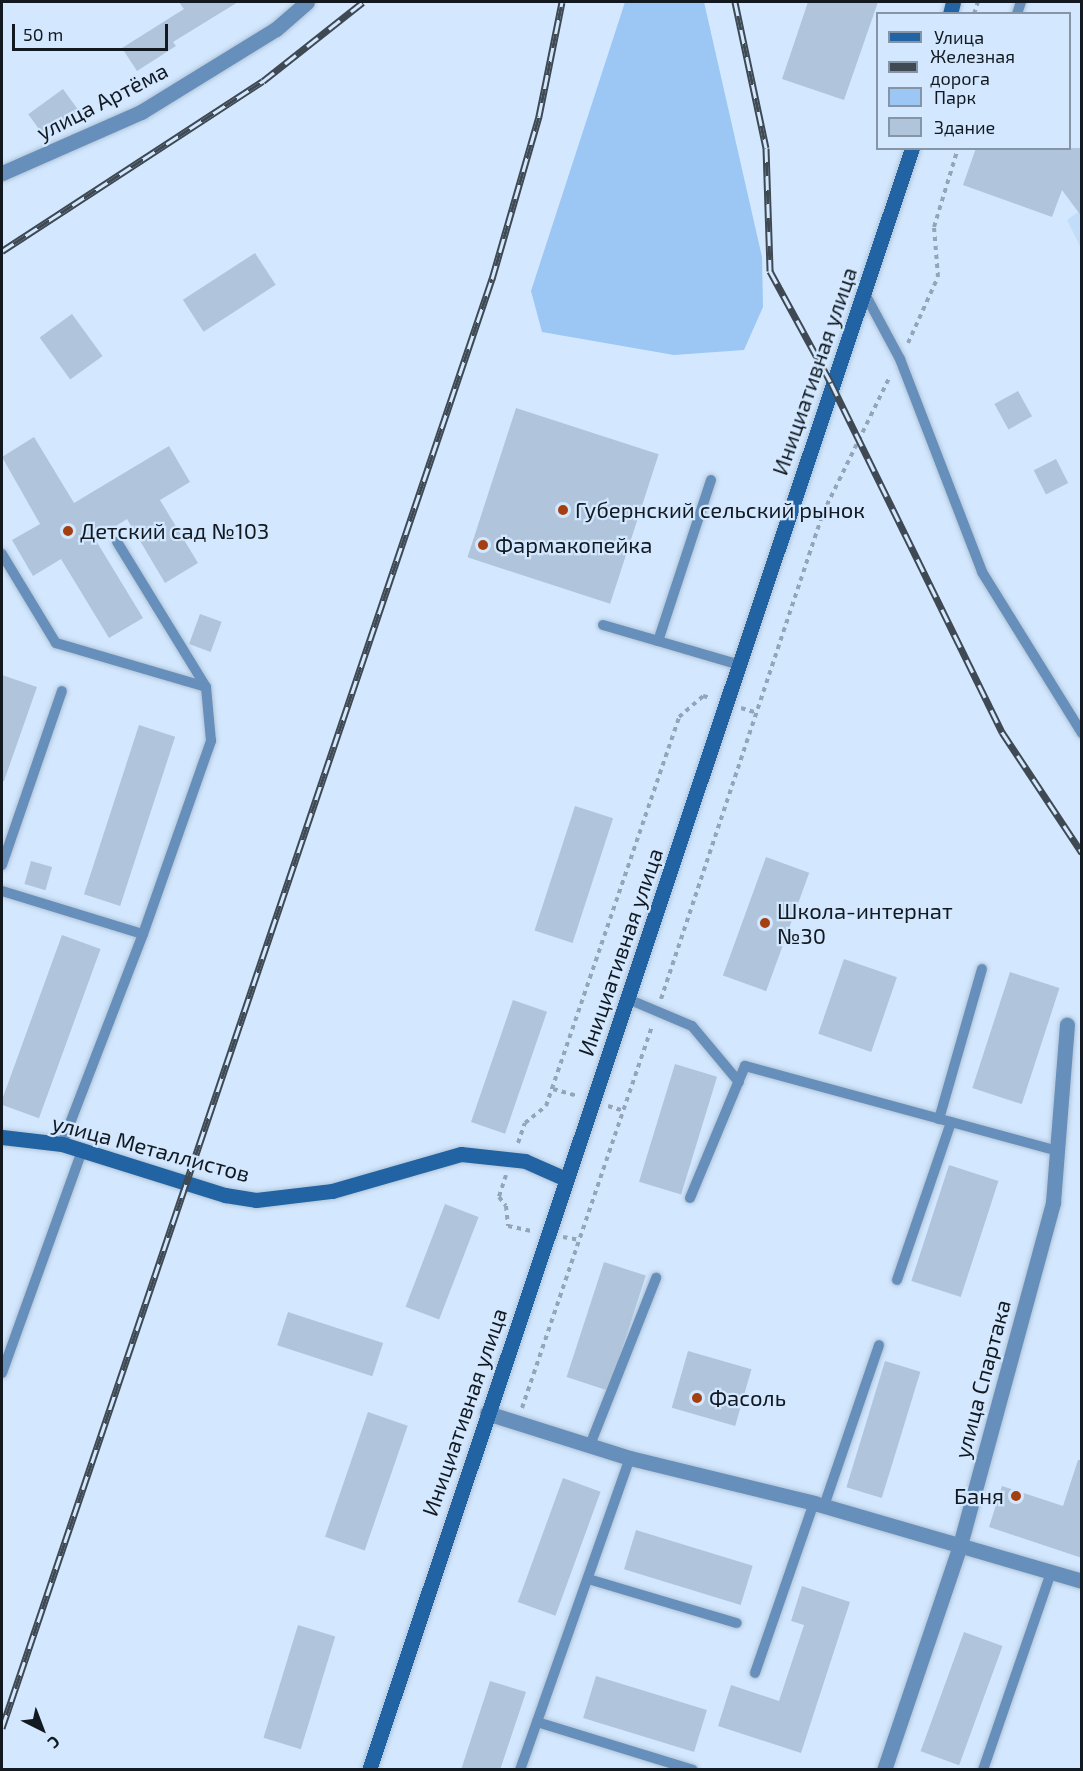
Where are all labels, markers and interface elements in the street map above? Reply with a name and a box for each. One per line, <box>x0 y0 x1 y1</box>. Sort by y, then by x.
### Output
scale bar <box>15 12 171 50</box>
legend <box>876 12 1071 150</box>
text: 50 m <box>23 23 63 45</box>
text: Улица <box>934 26 984 48</box>
text: Железная дорога <box>930 45 1015 89</box>
street label: улица Артёма <box>32 57 172 145</box>
text: Парк <box>934 86 976 108</box>
text: Здание <box>934 116 995 138</box>
street label: Инициативная улица <box>766 264 862 478</box>
place label: Губернский сельский рынок <box>575 497 865 523</box>
marker: Губернский сельский рынок <box>556 503 570 517</box>
place label: Детский сад №103 <box>80 518 269 544</box>
marker: Детский сад №103 <box>61 524 75 538</box>
place label: Фармакопейка <box>495 532 652 558</box>
marker: Фармакопейка <box>476 538 490 552</box>
street label: Инициативная улица <box>572 845 668 1059</box>
place label: Школа-интернат №30 <box>777 897 953 948</box>
marker: Школа-интернат №30 <box>758 916 772 930</box>
street label: улица Металлистов <box>49 1109 253 1187</box>
street label: улица Спартака <box>948 1297 1016 1461</box>
street label: Инициативная улица <box>416 1305 512 1519</box>
place label: Фасоль <box>709 1385 786 1411</box>
marker: Фасоль <box>690 1391 704 1405</box>
place label: Баня <box>954 1483 1004 1509</box>
marker: Баня <box>1009 1489 1023 1503</box>
north arrow <box>12 1699 72 1759</box>
text: С <box>45 1733 64 1753</box>

